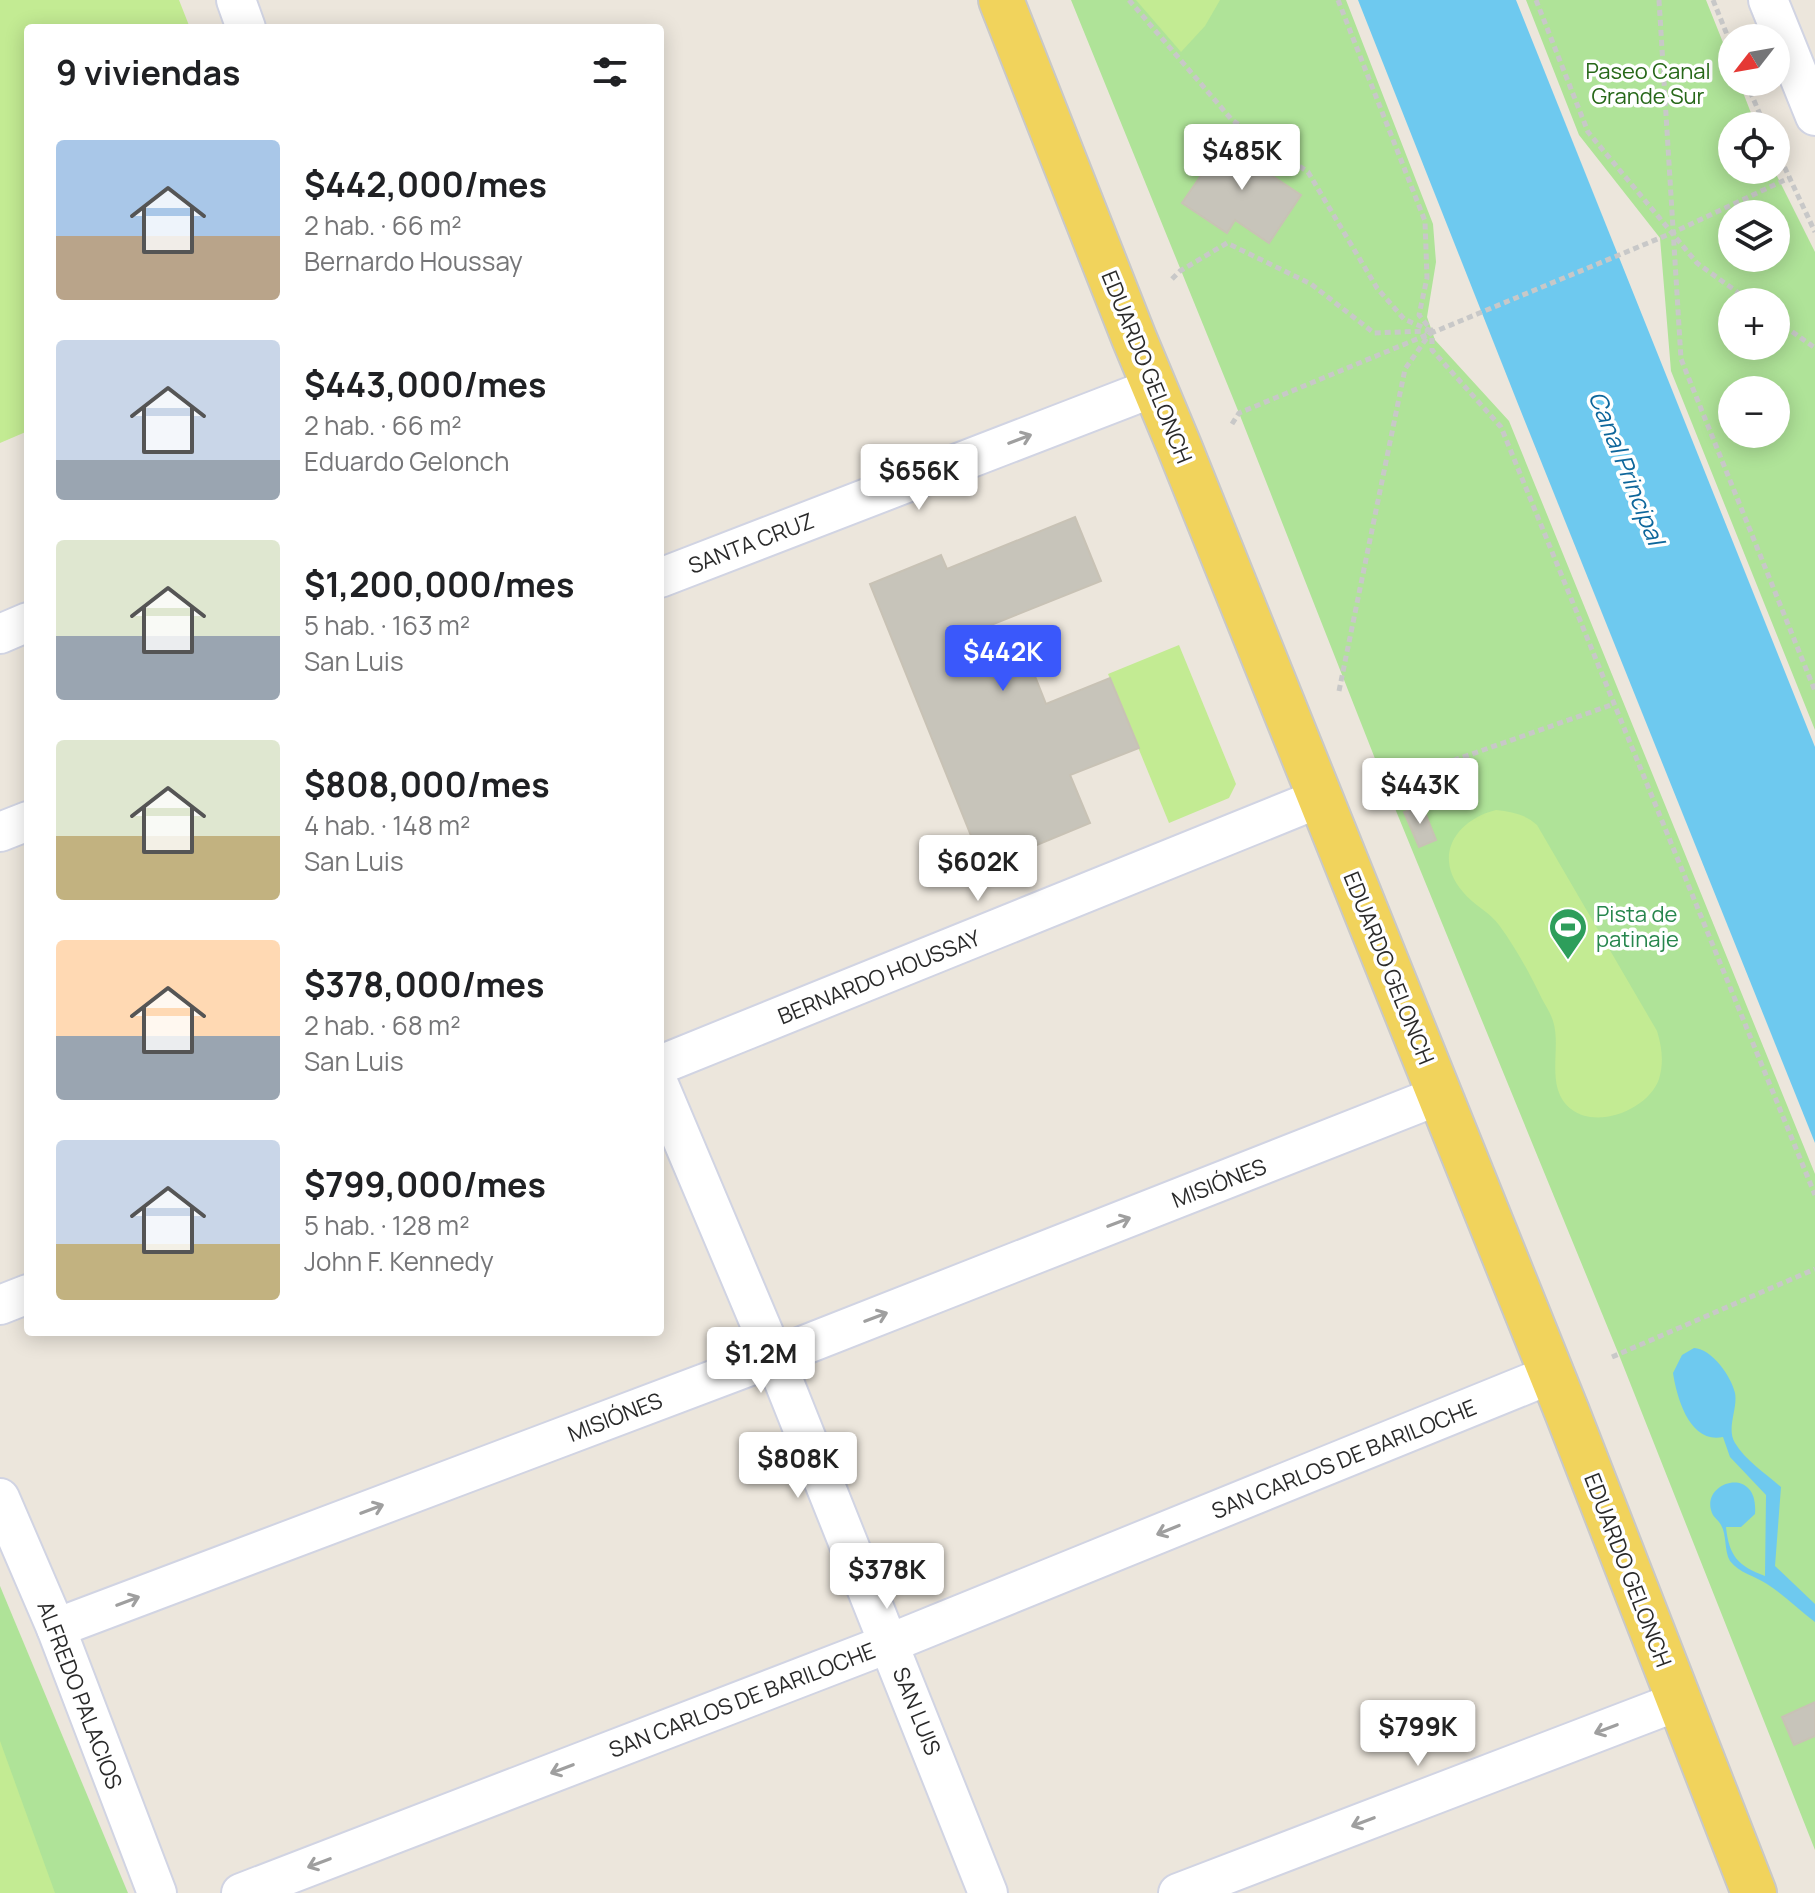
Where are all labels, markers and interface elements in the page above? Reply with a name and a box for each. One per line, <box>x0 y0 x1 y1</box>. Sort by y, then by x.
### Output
north arrow <box>1718 24 1790 96</box>
map controls <box>1718 24 1790 448</box>
text: 9 viviendas <box>56 49 241 95</box>
icon: filters <box>588 50 632 94</box>
park label: Paseo Canal Grande Sur <box>1585 56 1711 111</box>
button: locate <box>1718 112 1790 184</box>
pin: $485K <box>1186 124 1298 192</box>
text: $485K <box>1202 132 1282 168</box>
text: $442,000/mes <box>304 161 547 207</box>
icon: home <box>120 172 216 268</box>
button: layers <box>1718 200 1790 272</box>
text: 2 hab. · 66 m² <box>304 207 462 243</box>
text: Bernardo Houssay <box>304 243 523 279</box>
street label: EDUARDO GELONCH <box>1095 266 1199 468</box>
button: + <box>1718 288 1790 360</box>
text: $443,000/mes <box>304 361 546 407</box>
icon: home <box>120 372 216 468</box>
button: − <box>1718 376 1790 448</box>
water label: Canal Principal <box>1582 386 1675 552</box>
text: 2 hab. · 66 m² <box>304 407 462 443</box>
one-way arrow <box>1007 431 1032 445</box>
text: Eduardo Gelonch <box>304 443 509 479</box>
pin: $656K <box>863 444 975 512</box>
text: $656K <box>879 452 959 488</box>
street label: SANTA CRUZ <box>684 505 818 581</box>
text: $1,200,000/mes <box>304 561 575 607</box>
icon: home <box>120 572 216 668</box>
text: 5 hab. · 163 m² <box>304 607 470 643</box>
pin: $442K <box>947 625 1059 693</box>
text: $442K <box>963 633 1043 669</box>
text: San Luis <box>304 643 404 679</box>
pin: $443K <box>1364 758 1476 826</box>
text: $808,000/mes <box>304 761 550 807</box>
text: $443K <box>1380 766 1460 802</box>
icon: home <box>120 772 216 868</box>
text: 4 hab. · 148 m² <box>304 807 470 843</box>
pin: $602K <box>922 835 1034 903</box>
text: San Luis <box>304 843 404 879</box>
text: $602K <box>937 843 1019 879</box>
street label: EDUARDO GELONCH <box>1337 867 1441 1069</box>
place label: Pista de patinaje <box>1596 899 1679 954</box>
sports icon: Pista de patinaje <box>1547 906 1589 961</box>
street label: BERNARDO HOUSSAY <box>773 922 985 1031</box>
text: $378,000/mes <box>304 961 544 1007</box>
icon: home <box>120 972 216 1068</box>
text: 2 hab. · 68 m² <box>304 1007 461 1043</box>
text: San Luis <box>304 1043 404 1079</box>
street label: MISIÓNES <box>1167 1151 1271 1215</box>
text: $799,000/mes <box>304 1161 546 1207</box>
icon: home <box>120 1172 216 1268</box>
text: 5 hab. · 128 m² <box>304 1207 470 1243</box>
one-way arrow <box>1106 1214 1130 1228</box>
text: John F. Kennedy <box>304 1243 494 1279</box>
one-way arrow <box>863 1309 888 1323</box>
pin: $1.2M <box>705 1327 817 1395</box>
text: $1.2M <box>725 1335 797 1371</box>
street label: MISIÓNES <box>563 1385 667 1449</box>
street label: SAN CARLOS DE BARILOCHE <box>1207 1392 1481 1526</box>
pin: $808K <box>742 1432 854 1500</box>
text: $808K <box>757 1440 839 1476</box>
street label: EDUARDO GELONCH <box>1577 1469 1679 1671</box>
one-way arrow <box>359 1501 384 1515</box>
one-way arrow <box>1156 1524 1181 1538</box>
pin: $378K <box>831 1543 943 1611</box>
text: $378K <box>848 1551 926 1587</box>
one-way arrow <box>116 1593 140 1607</box>
street label: ALFREDO PALACIOS <box>30 1597 130 1793</box>
street label: SAN CARLOS DE BARILOCHE <box>605 1635 879 1765</box>
street label: SAN LUIS <box>886 1663 948 1759</box>
pin: $799K <box>1362 1700 1474 1768</box>
text: $799K <box>1378 1708 1458 1744</box>
one-way arrow <box>1594 1723 1619 1737</box>
one-way arrow <box>550 1763 575 1777</box>
one-way arrow <box>1351 1816 1376 1830</box>
one-way arrow <box>307 1857 332 1871</box>

